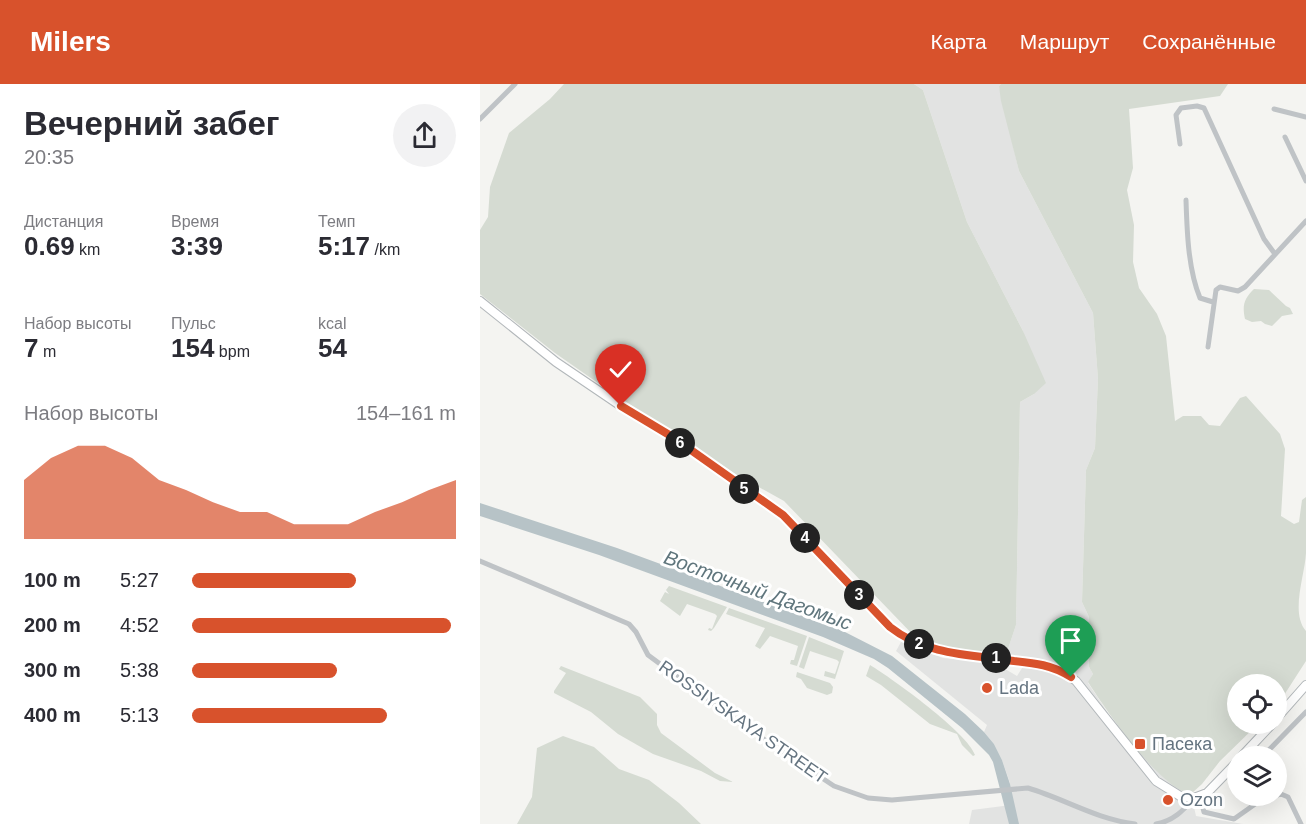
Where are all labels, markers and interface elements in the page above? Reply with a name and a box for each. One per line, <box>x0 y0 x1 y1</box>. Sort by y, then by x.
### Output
text: Milers <box>30 26 111 57</box>
text: Карта <box>931 30 987 53</box>
text: Маршрут <box>1020 30 1109 53</box>
text: Сохранённые <box>1142 30 1276 53</box>
button: share <box>393 104 456 167</box>
text: Вечерний забег <box>24 105 280 142</box>
text: 20:35 <box>24 146 74 168</box>
text: Дистанция <box>24 213 103 230</box>
text: Время <box>171 213 219 230</box>
text: Темп <box>318 213 355 230</box>
text: 0.69 <box>24 231 75 261</box>
text: 3:39 <box>171 231 223 261</box>
text: 5:17 <box>318 231 370 261</box>
text: km <box>75 241 100 258</box>
text: /km <box>370 241 400 258</box>
text: Набор высоты <box>24 315 131 332</box>
text: Пульс <box>171 315 216 332</box>
text: kcal <box>318 315 346 332</box>
text: 7 <box>24 333 38 363</box>
text: 154 <box>171 333 214 363</box>
text: 54 <box>318 333 347 363</box>
text: m <box>38 343 56 360</box>
text: bpm <box>214 343 250 360</box>
pin <box>595 344 646 406</box>
icon: check <box>604 353 637 386</box>
text: Набор высоты <box>24 402 158 424</box>
text: 154–161 m <box>356 402 456 424</box>
pin: 6 <box>665 428 695 458</box>
text: 6 <box>676 434 684 451</box>
pin: 5 <box>729 474 759 504</box>
text: 5 <box>740 480 748 497</box>
pin: 4 <box>790 523 820 553</box>
text: 4 <box>801 529 809 546</box>
water label: Восточный Дагомыс <box>661 546 855 634</box>
text: 100 m <box>24 569 81 591</box>
text: 5:27 <box>120 569 159 591</box>
pin: 3 <box>844 580 874 610</box>
text: 3 <box>855 586 863 603</box>
text: 200 m <box>24 614 81 636</box>
text: 4:52 <box>120 614 159 636</box>
pin <box>1045 615 1096 677</box>
icon: arrive <box>1054 624 1087 657</box>
pin: 2 <box>904 629 934 659</box>
text: 2 <box>915 635 923 652</box>
pin: 1 <box>981 643 1011 673</box>
text: 1 <box>992 649 1000 666</box>
street label: ROSSIYSKAYA STREET <box>655 656 831 788</box>
text: 300 m <box>24 659 81 681</box>
text: 5:38 <box>120 659 159 681</box>
map controls <box>1227 674 1287 806</box>
button: locate <box>1227 674 1287 734</box>
place label: Lada <box>999 678 1040 698</box>
marker: Lada <box>980 681 994 695</box>
text: 400 m <box>24 704 81 726</box>
text: 5:13 <box>120 704 159 726</box>
place label: Пасека <box>1152 734 1213 754</box>
marker: Пасека <box>1133 737 1147 751</box>
button: layers <box>1227 746 1287 806</box>
place label: Ozon <box>1180 790 1223 810</box>
marker: Ozon <box>1161 793 1175 807</box>

